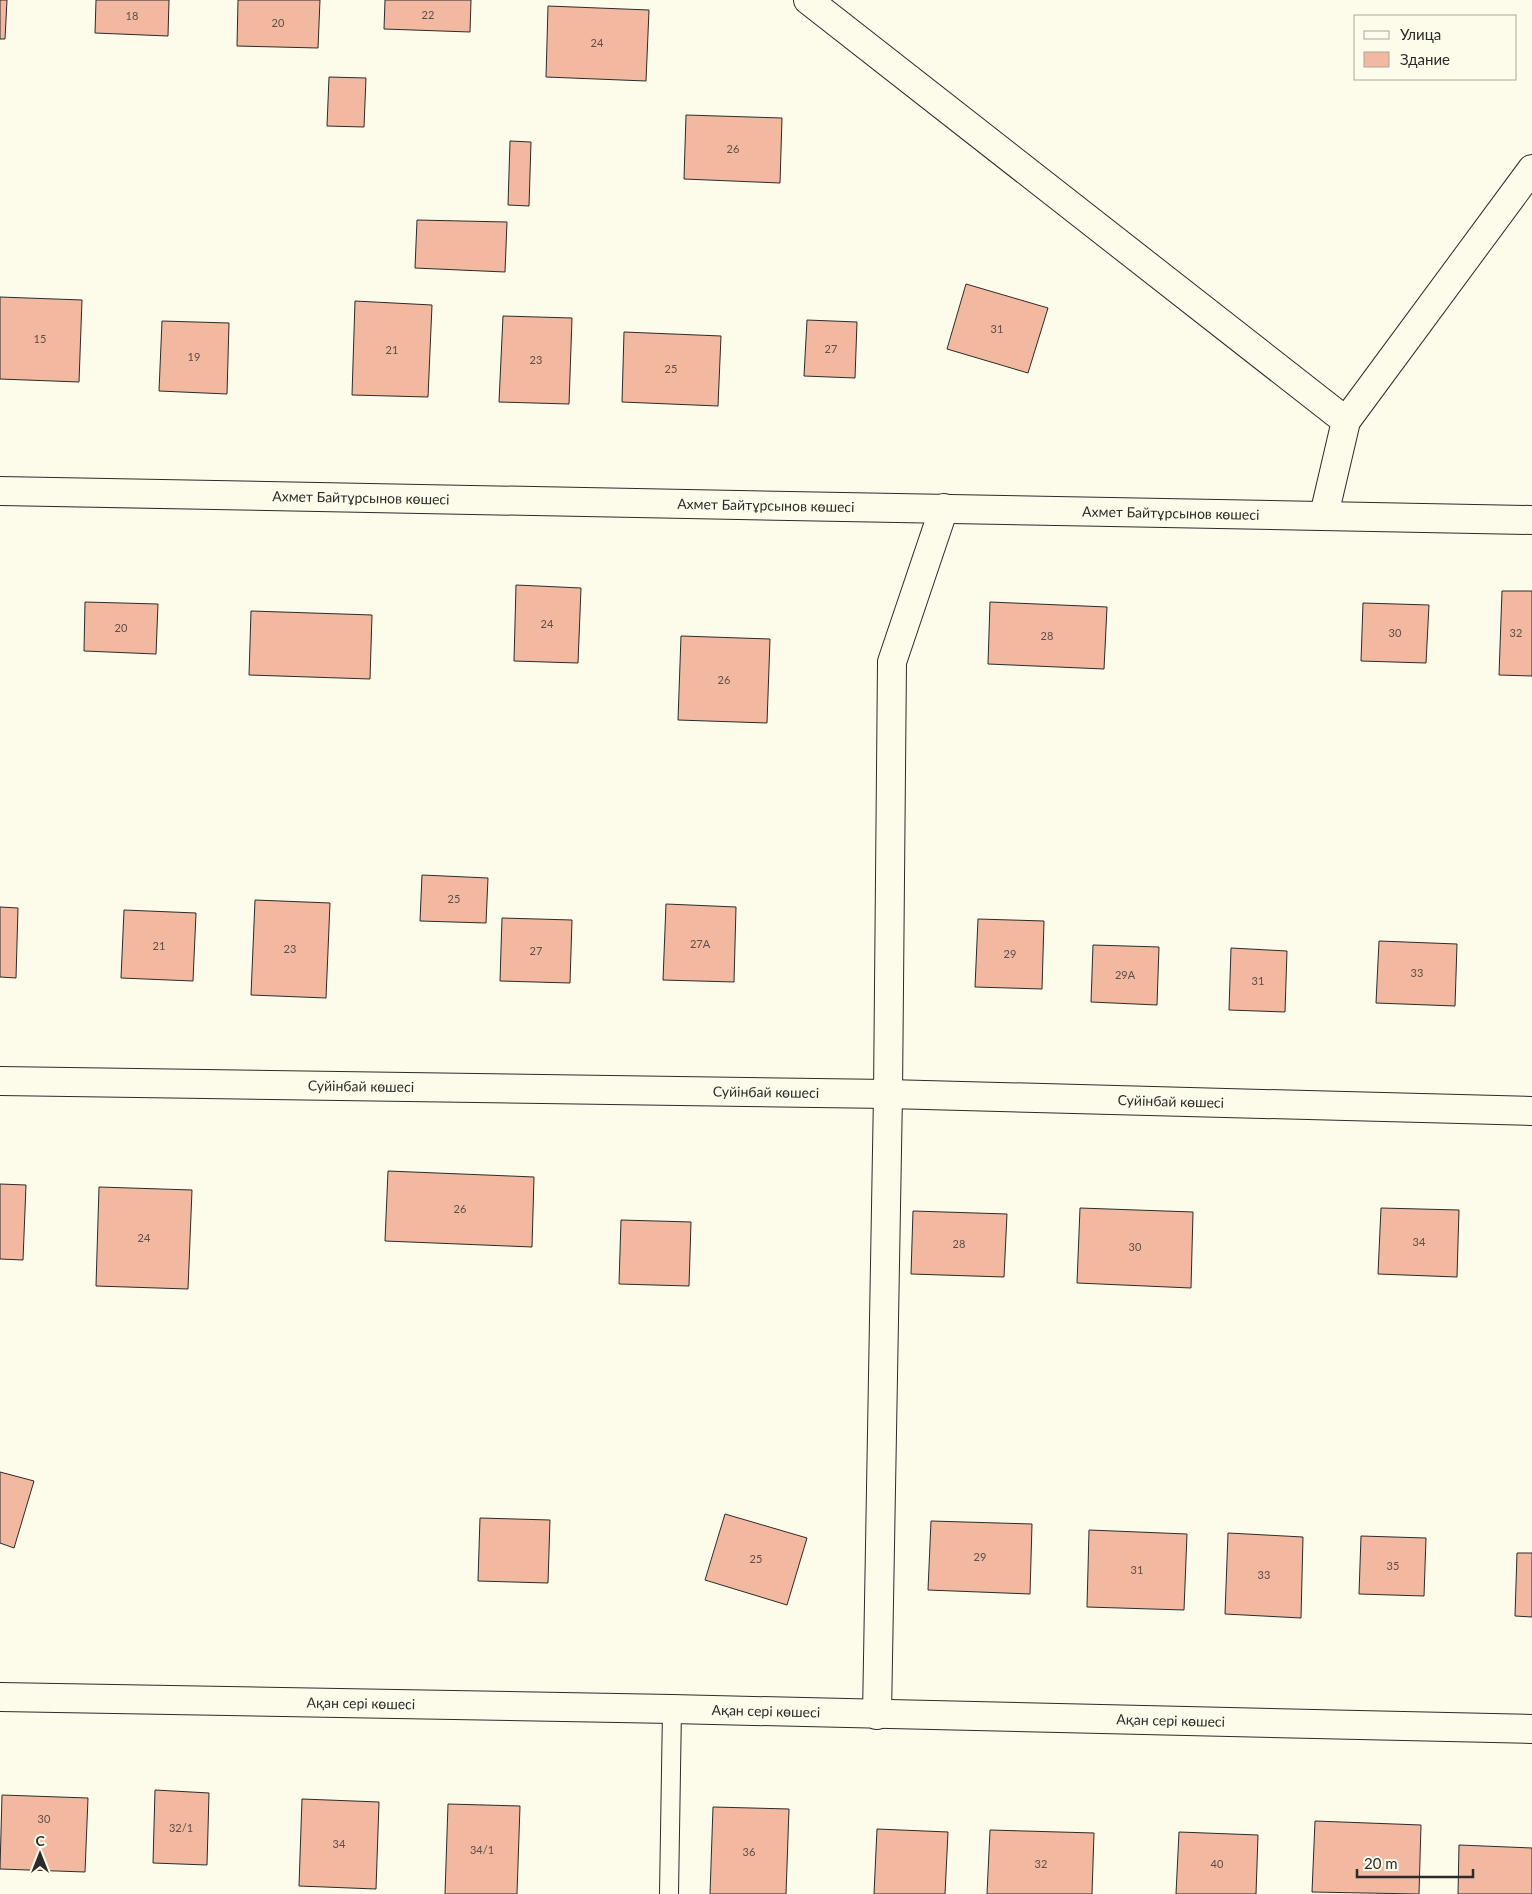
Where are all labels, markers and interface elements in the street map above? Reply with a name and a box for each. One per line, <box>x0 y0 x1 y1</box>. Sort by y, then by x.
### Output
house number: 22 <box>422 8 434 21</box>
house number: 18 <box>126 9 138 22</box>
legend <box>1354 15 1517 80</box>
house number: 20 <box>272 16 285 29</box>
text: Улица <box>1400 25 1441 43</box>
house number: 24 <box>591 36 604 49</box>
text: Здание <box>1400 50 1450 68</box>
house number: 26 <box>727 142 739 155</box>
house number: 31 <box>991 322 1003 335</box>
house number: 15 <box>34 332 46 345</box>
house number: 27 <box>825 342 837 355</box>
house number: 21 <box>386 343 398 356</box>
house number: 19 <box>188 350 200 363</box>
house number: 23 <box>530 353 542 366</box>
house number: 25 <box>665 362 677 375</box>
street label: Ахмет Байтұрсынов көшесі <box>272 487 450 508</box>
street label: Ахмет Байтұрсынов көшесі <box>677 495 855 515</box>
street label: Ахмет Байтұрсынов көшесі <box>1082 502 1260 523</box>
house number: 24 <box>541 617 554 630</box>
house number: 20 <box>115 621 128 634</box>
house number: 30 <box>1389 626 1402 639</box>
house number: 32 <box>1510 626 1522 639</box>
house number: 28 <box>1041 629 1053 642</box>
house number: 26 <box>718 673 730 686</box>
house number: 25 <box>448 892 460 905</box>
house number: 27А <box>690 937 711 950</box>
house number: 21 <box>153 939 165 952</box>
house number: 23 <box>284 942 296 955</box>
house number: 27 <box>530 944 542 957</box>
house number: 29 <box>1004 947 1016 960</box>
house number: 33 <box>1411 966 1423 979</box>
house number: 29А <box>1115 968 1136 981</box>
house number: 31 <box>1252 974 1264 987</box>
street label: Суйінбай көшесі <box>308 1077 414 1095</box>
street label: Суйінбай көшесі <box>713 1082 819 1101</box>
street label: Суйінбай көшесі <box>1117 1091 1224 1111</box>
house number: 26 <box>454 1202 466 1215</box>
house number: 24 <box>138 1231 151 1244</box>
house number: 34 <box>1413 1235 1426 1248</box>
house number: 28 <box>953 1237 965 1250</box>
house number: 30 <box>1129 1240 1142 1253</box>
house number: 29 <box>974 1550 986 1563</box>
house number: 25 <box>750 1552 762 1565</box>
house number: 35 <box>1387 1559 1399 1572</box>
house number: 31 <box>1131 1563 1143 1576</box>
house number: 33 <box>1258 1568 1270 1581</box>
street label: Ақан сері көшесі <box>307 1693 415 1712</box>
street label: Ақан сері көшесі <box>711 1701 820 1720</box>
street label: Ақан сері көшесі <box>1116 1710 1225 1730</box>
house number: 30 <box>38 1812 51 1825</box>
house number: 32/1 <box>169 1821 193 1834</box>
north arrow <box>15 1829 65 1879</box>
text: С <box>35 1832 45 1849</box>
house number: 34 <box>333 1837 346 1850</box>
house number: 34/1 <box>470 1843 494 1856</box>
house number: 36 <box>743 1845 755 1858</box>
scale bar <box>1357 1846 1473 1878</box>
text: 20 m <box>1364 1854 1398 1872</box>
house number: 32 <box>1035 1857 1047 1870</box>
house number: 40 <box>1211 1857 1224 1870</box>

